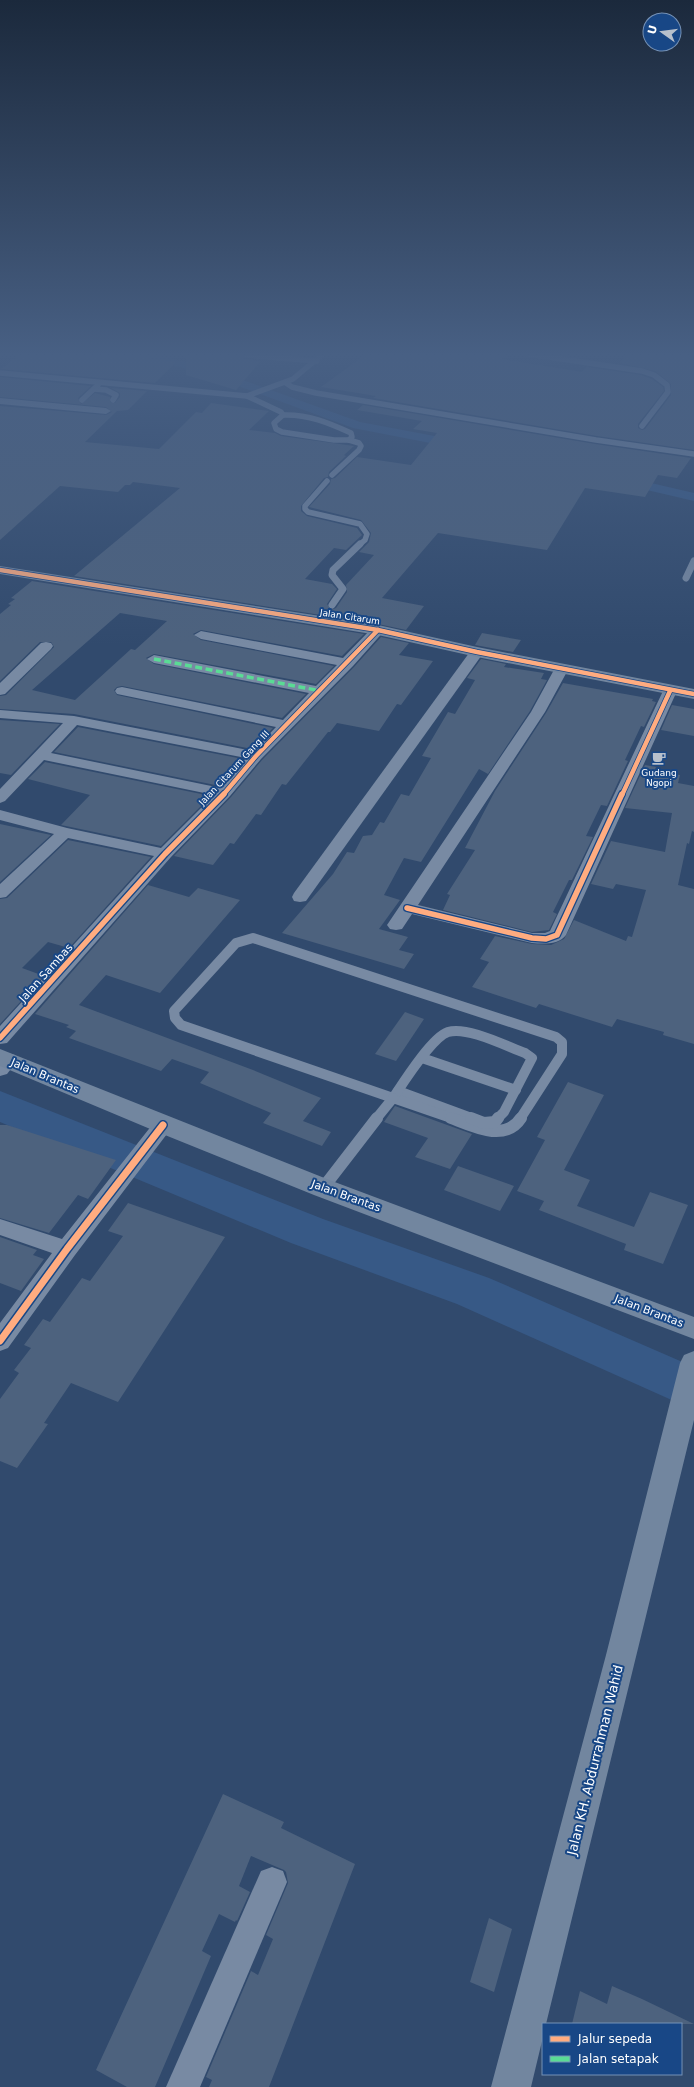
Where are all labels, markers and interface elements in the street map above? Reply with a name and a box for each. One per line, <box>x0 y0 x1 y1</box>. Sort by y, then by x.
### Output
north arrow <box>642 12 682 52</box>
text: U <box>645 24 660 36</box>
street label: Jalan Citarum <box>318 607 381 627</box>
street label: Jalan Citarum Gang III <box>196 729 271 808</box>
cafe icon: Gudang Ngopi <box>651 750 667 766</box>
place label: Gudang Ngopi <box>641 768 677 788</box>
street label: Jalan Sambas <box>16 941 76 1006</box>
street label: Jalan Brantas <box>8 1055 81 1096</box>
street label: Jalan Brantas <box>309 1177 383 1215</box>
street label: Jalan Brantas <box>612 1292 686 1330</box>
street label: Jalan KH. Abdurrahman Wahid <box>564 1663 626 1858</box>
legend <box>542 2023 682 2075</box>
text: Jalur sepeda <box>577 2032 652 2046</box>
text: Jalan setapak <box>577 2052 659 2066</box>

